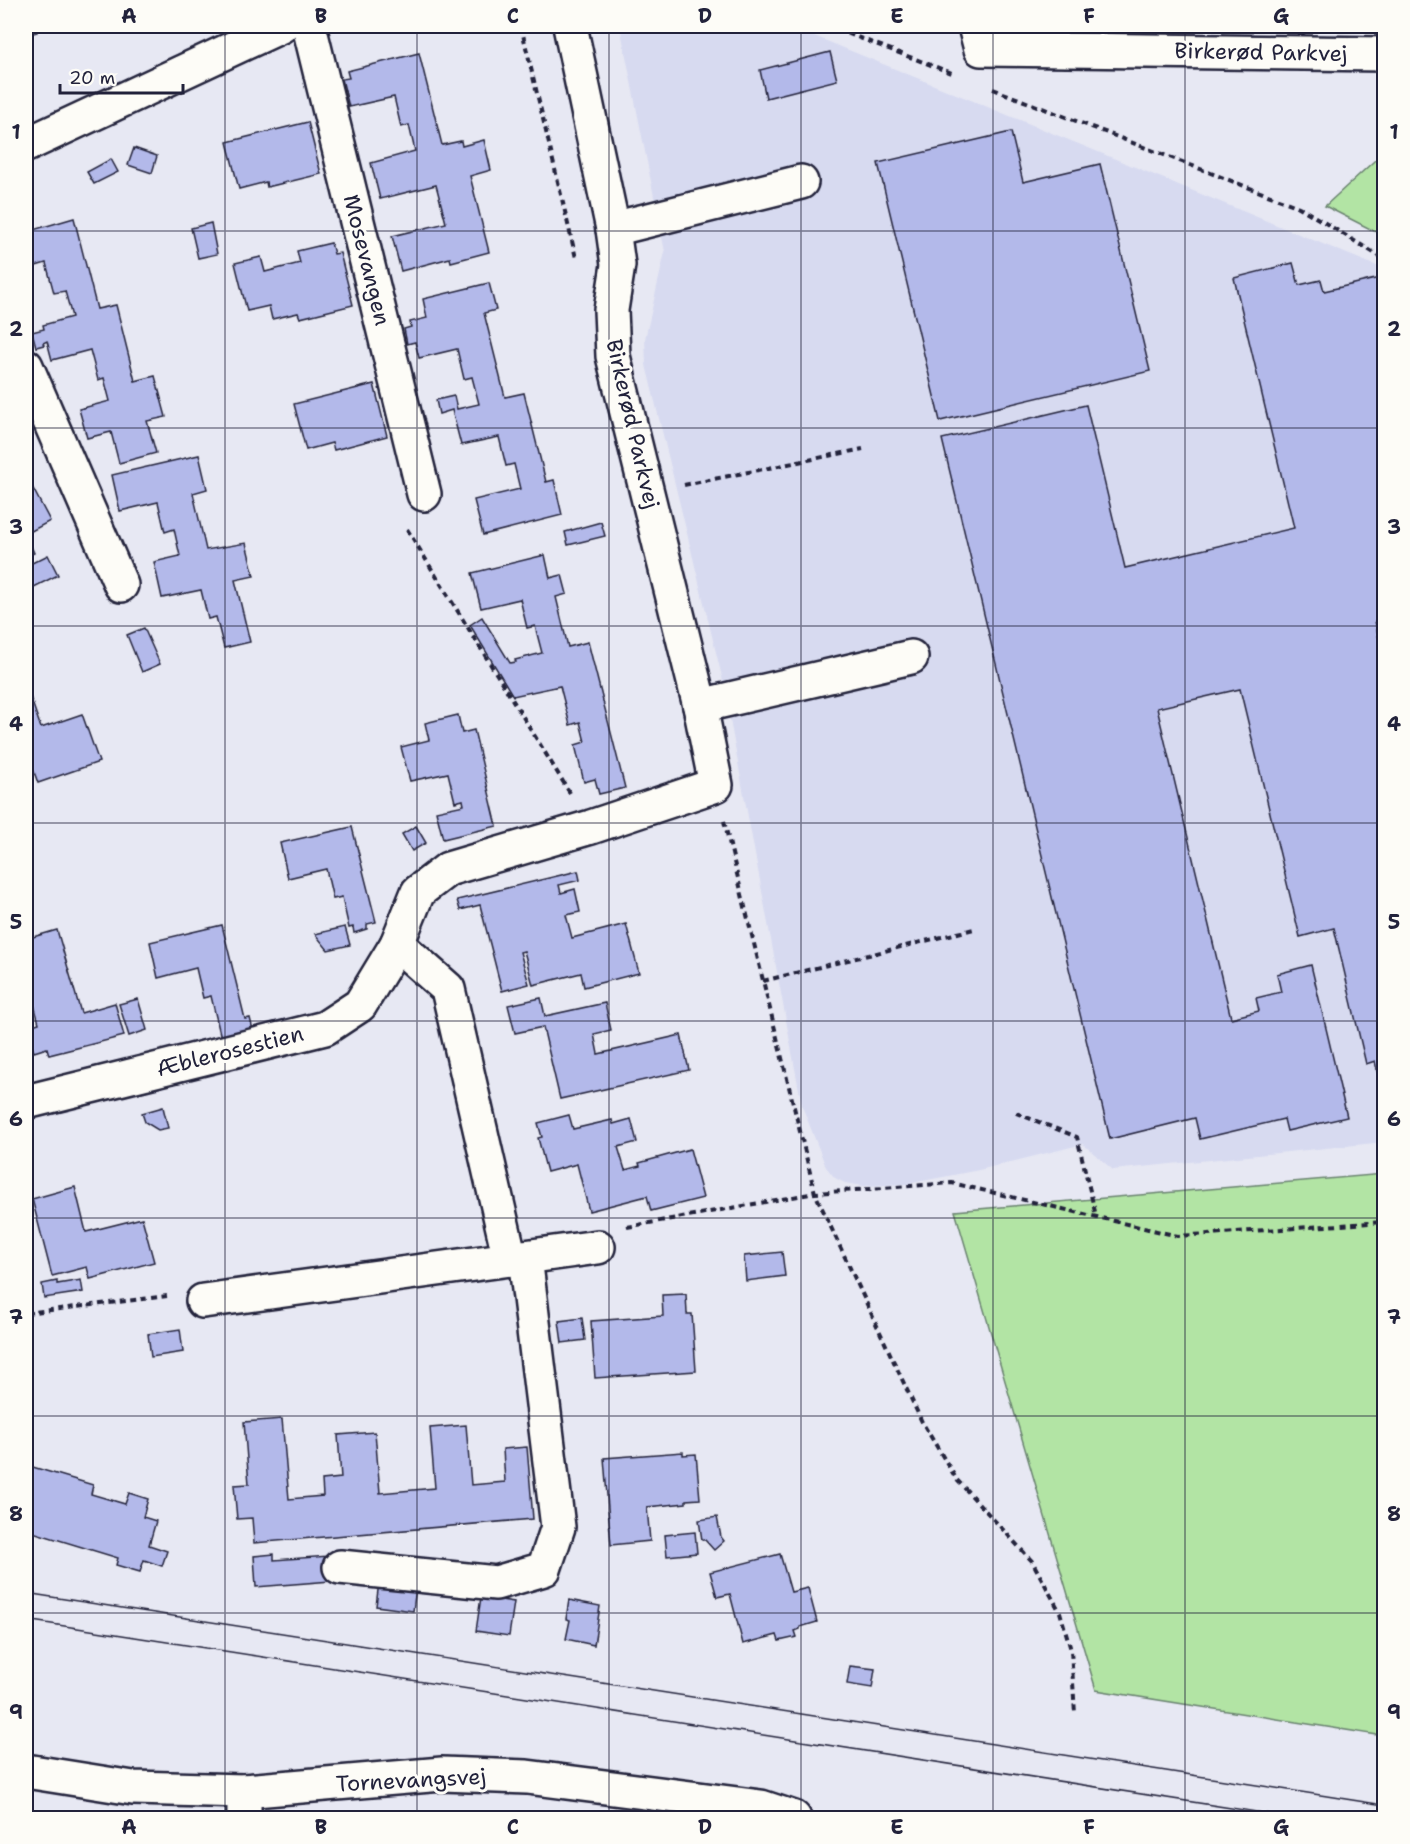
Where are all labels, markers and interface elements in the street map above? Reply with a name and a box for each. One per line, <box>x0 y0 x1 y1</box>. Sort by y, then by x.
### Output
text: A <box>121 3 137 29</box>
text: B <box>315 3 327 29</box>
text: C <box>507 3 519 29</box>
text: D <box>698 3 712 29</box>
text: E <box>890 3 904 29</box>
text: F <box>1083 3 1095 29</box>
text: G <box>1273 3 1289 29</box>
street label: Birkerød Parkvej <box>1174 36 1348 68</box>
scale bar <box>60 57 183 95</box>
text: 20 m <box>69 66 115 90</box>
text: 1 <box>11 119 21 145</box>
text: 1 <box>1389 119 1399 145</box>
street label: Mosevangen <box>337 191 397 329</box>
text: 2 <box>9 316 23 342</box>
text: 2 <box>1387 316 1401 342</box>
street label: Birkerød Parkvej <box>599 336 667 512</box>
text: 3 <box>9 514 23 540</box>
text: 3 <box>1387 514 1401 540</box>
text: 4 <box>9 711 23 737</box>
text: 4 <box>1387 711 1401 737</box>
text: 5 <box>10 909 22 935</box>
text: 5 <box>1388 909 1400 935</box>
street label: Æblerosestien <box>154 1019 306 1083</box>
text: 6 <box>9 1106 23 1132</box>
text: 6 <box>1387 1106 1401 1132</box>
text: 7 <box>9 1304 23 1330</box>
text: 7 <box>1387 1304 1401 1330</box>
text: 8 <box>9 1501 23 1527</box>
text: 8 <box>1387 1501 1401 1527</box>
text: 9 <box>9 1699 23 1725</box>
text: 9 <box>1387 1699 1401 1725</box>
street label: Tornevangsvej <box>335 1762 487 1798</box>
text: A <box>121 1814 137 1840</box>
text: B <box>315 1814 327 1840</box>
text: C <box>507 1814 519 1840</box>
text: D <box>698 1814 712 1840</box>
text: E <box>890 1814 904 1840</box>
text: F <box>1083 1814 1095 1840</box>
text: G <box>1273 1814 1289 1840</box>

